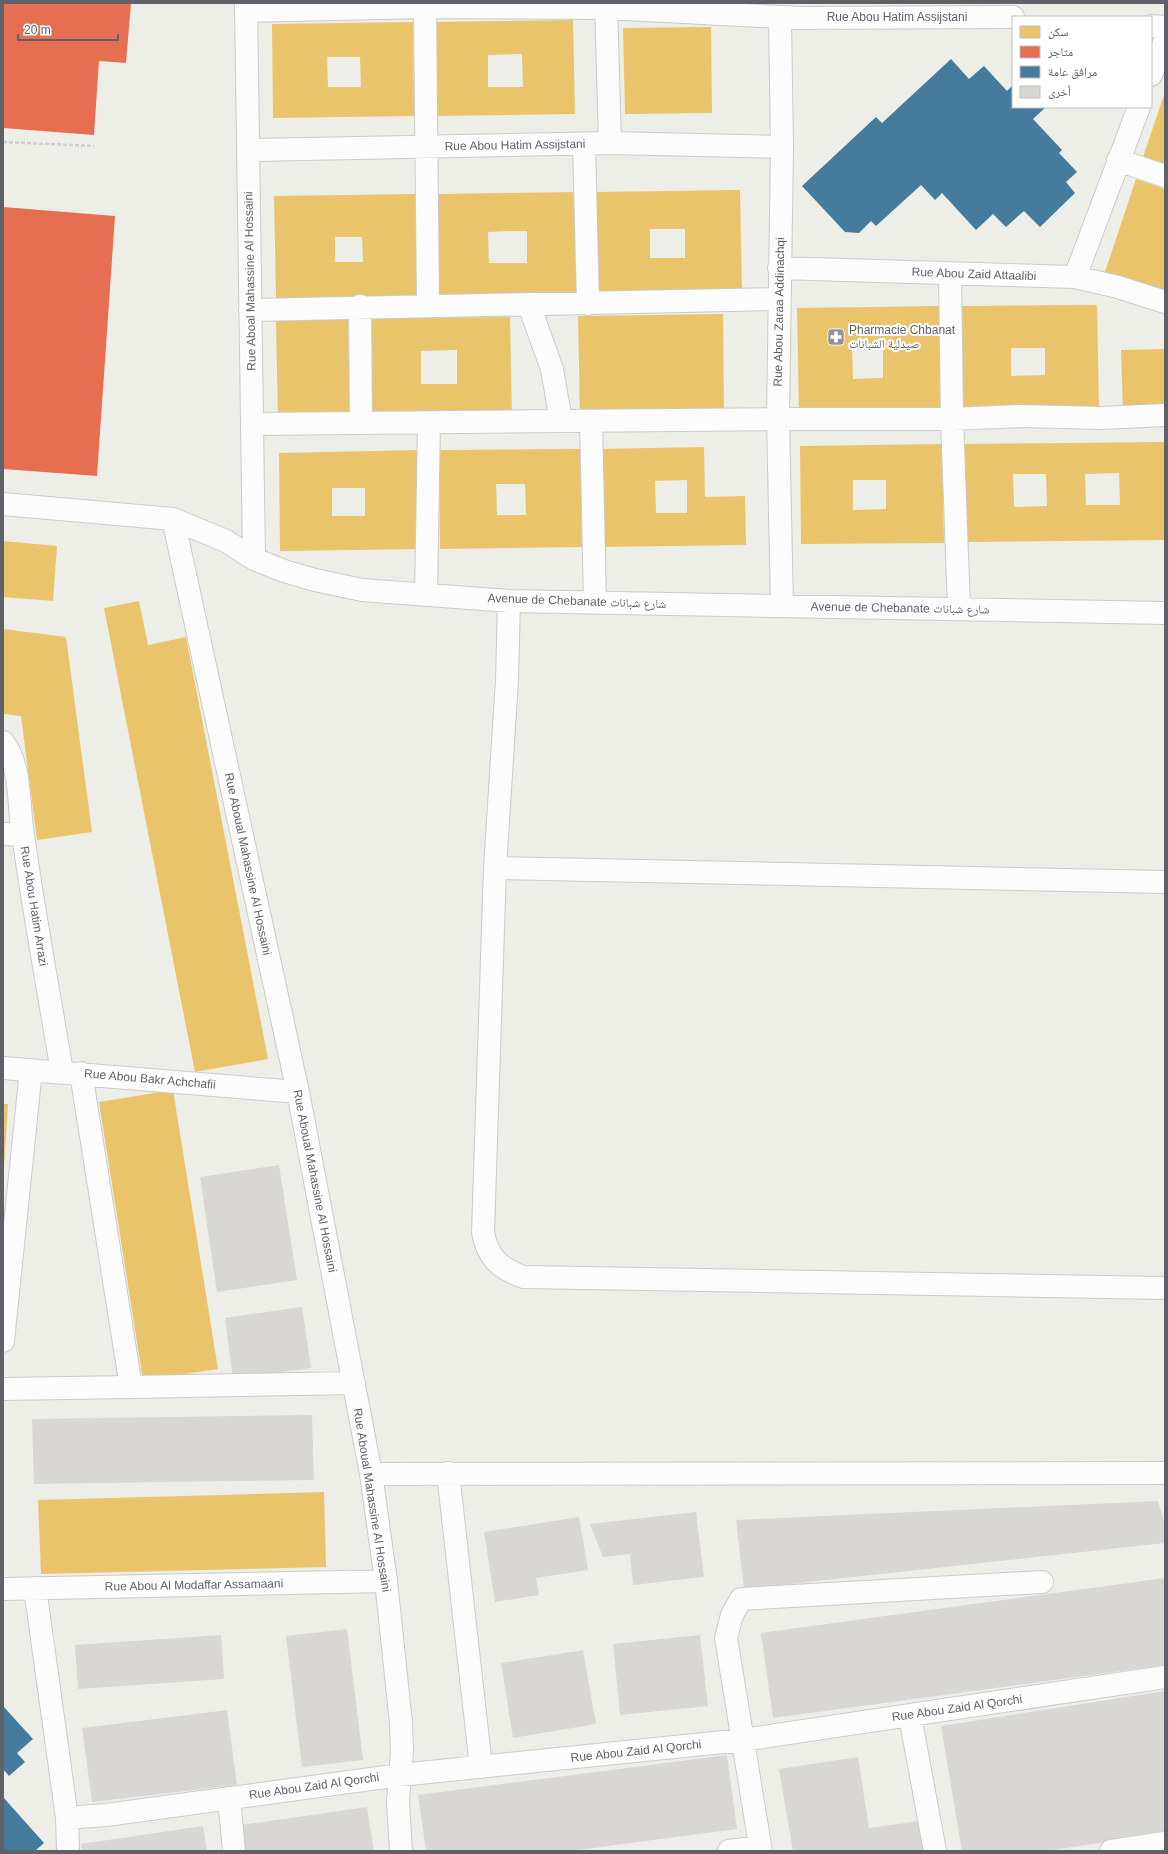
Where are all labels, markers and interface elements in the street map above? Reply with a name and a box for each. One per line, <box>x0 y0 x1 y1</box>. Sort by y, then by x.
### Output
street label: Rue Abou Hatim Assijstani <box>827 10 967 24</box>
scale bar <box>18 16 118 42</box>
legend <box>1012 16 1152 108</box>
text: 20 m <box>24 23 51 37</box>
text: سكن <box>1048 25 1069 39</box>
text: متاجر <box>1047 45 1073 59</box>
text: مرافق عامة <box>1048 65 1097 79</box>
text: أخرى <box>1048 85 1071 99</box>
street label: Rue Abou Hatim Assijstani <box>445 137 585 153</box>
street label: Rue Aboal Mahassine Al Hossaini <box>241 191 259 371</box>
street label: Rue Abou Zaraa Addinachqi <box>771 237 787 387</box>
street label: Rue Abou Zaid Attaalibi <box>911 265 1037 283</box>
place label: Pharmacie Chbanat صيدلية الشبانات <box>849 323 956 351</box>
pharmacy icon: Pharmacie Chbanat صيدلية الشبانات <box>826 327 846 347</box>
street label: Avenue de Chebanate شارع شبانات <box>487 591 667 612</box>
street label: Avenue de Chebanate شارع شبانات <box>810 599 990 618</box>
street label: Rue Aboual Mahassine Al Hossaini <box>222 772 274 956</box>
street label: Rue Abou Hatim Arrazi <box>18 845 50 967</box>
street label: Rue Abou Bakr Achchafii <box>84 1066 216 1092</box>
street label: Rue Aboual Mahassine Al Hossaini <box>290 1088 340 1274</box>
street label: Rue Aboual Mahassine Al Hossaini <box>351 1407 393 1593</box>
street label: Rue Abou Al Modaffar Assamaani <box>105 1576 283 1594</box>
street label: Rue Abou Zaid Al Qorchi <box>891 1692 1023 1724</box>
street label: Rue Abou Zaid Al Qorchi <box>570 1737 702 1765</box>
street label: Rue Abou Zaid Al Qorchi <box>248 1770 380 1802</box>

